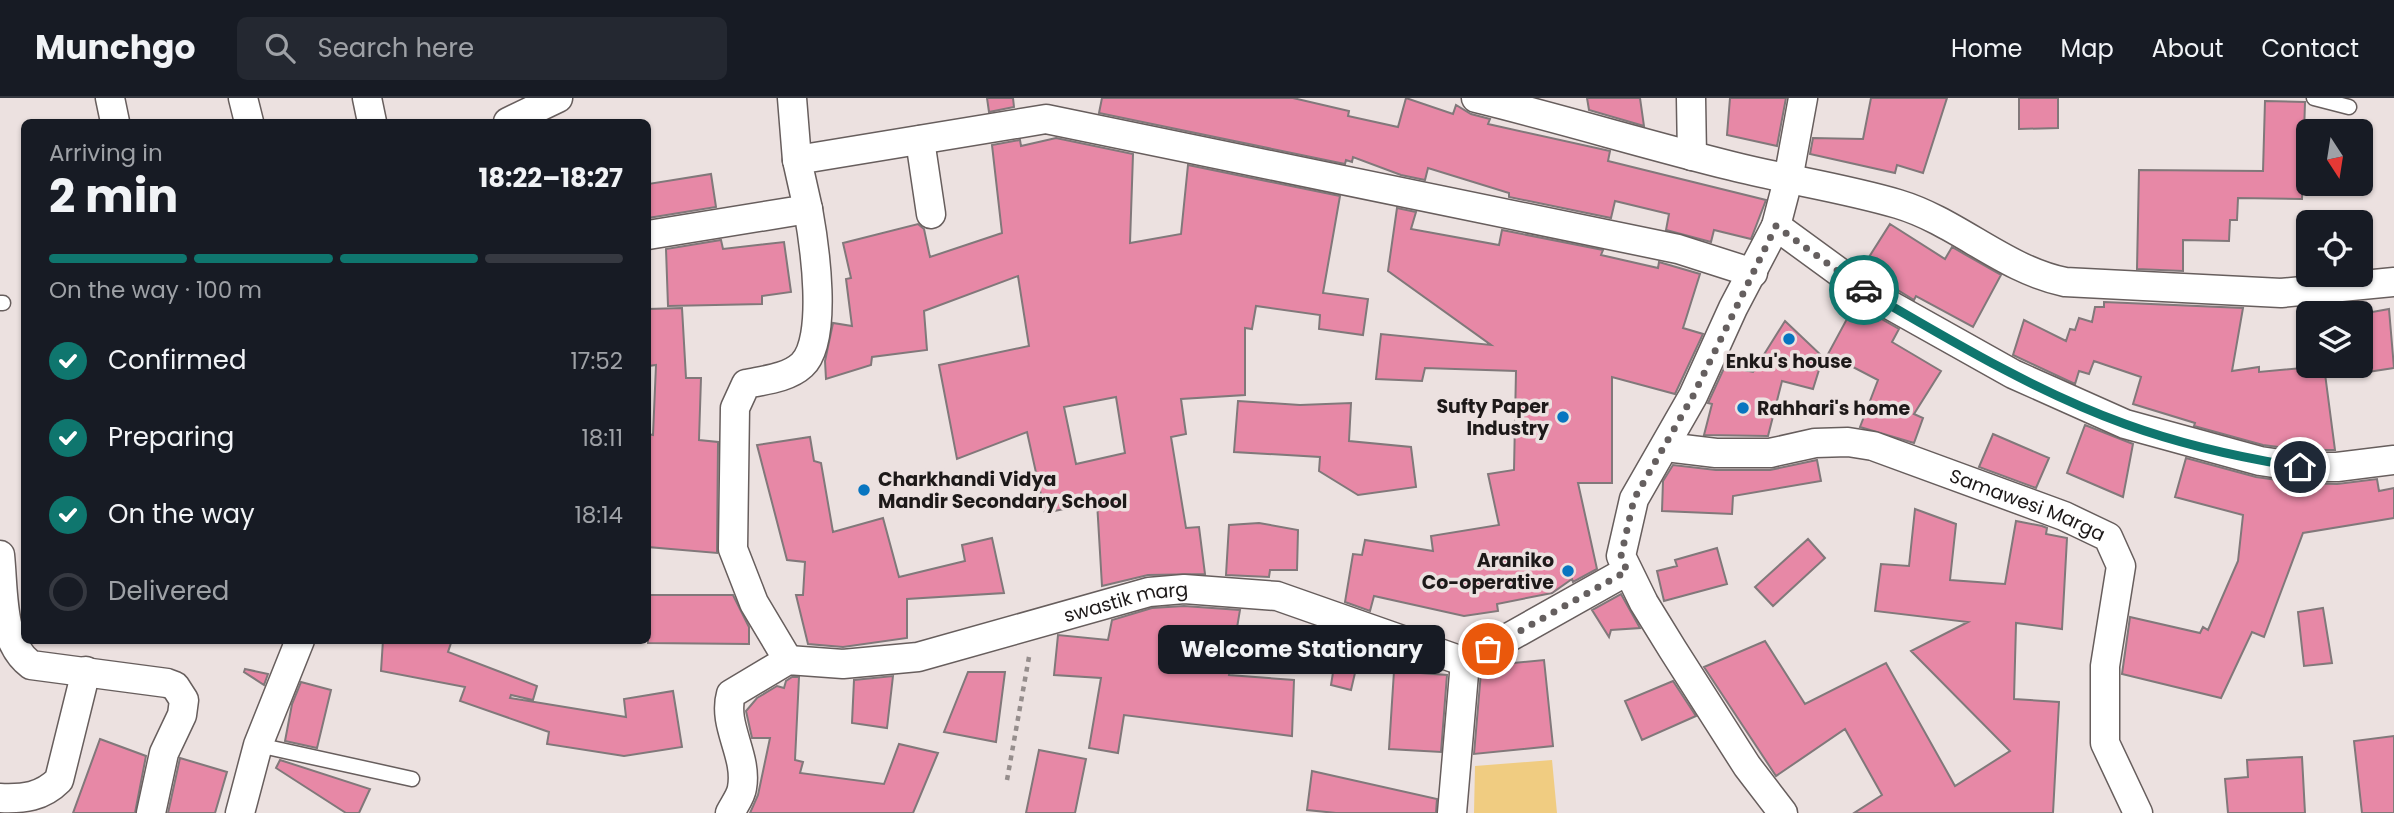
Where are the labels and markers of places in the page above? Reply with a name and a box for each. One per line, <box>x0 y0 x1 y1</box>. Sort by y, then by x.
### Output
marker: Enku's house <box>1781 331 1797 347</box>
place label: Enku's house <box>1726 348 1853 375</box>
place label: Sufty Paper Industry <box>1436 393 1550 442</box>
place label: Rahhari's home <box>1757 395 1910 422</box>
marker: Rahhari's home <box>1735 400 1751 416</box>
marker: Sufty Paper Industry <box>1555 409 1571 425</box>
pin <box>2270 437 2330 497</box>
place label: Charkhandi Vidya Mandir Secondary School <box>878 466 1127 515</box>
marker: Charkhandi Vidya Mandir Secondary School <box>856 482 872 498</box>
place label: Araniko Co-operative <box>1422 547 1554 596</box>
marker: Araniko Co-operative <box>1560 563 1576 579</box>
pin <box>1458 619 1518 679</box>
callout: Welcome Stationary <box>1159 624 1446 674</box>

